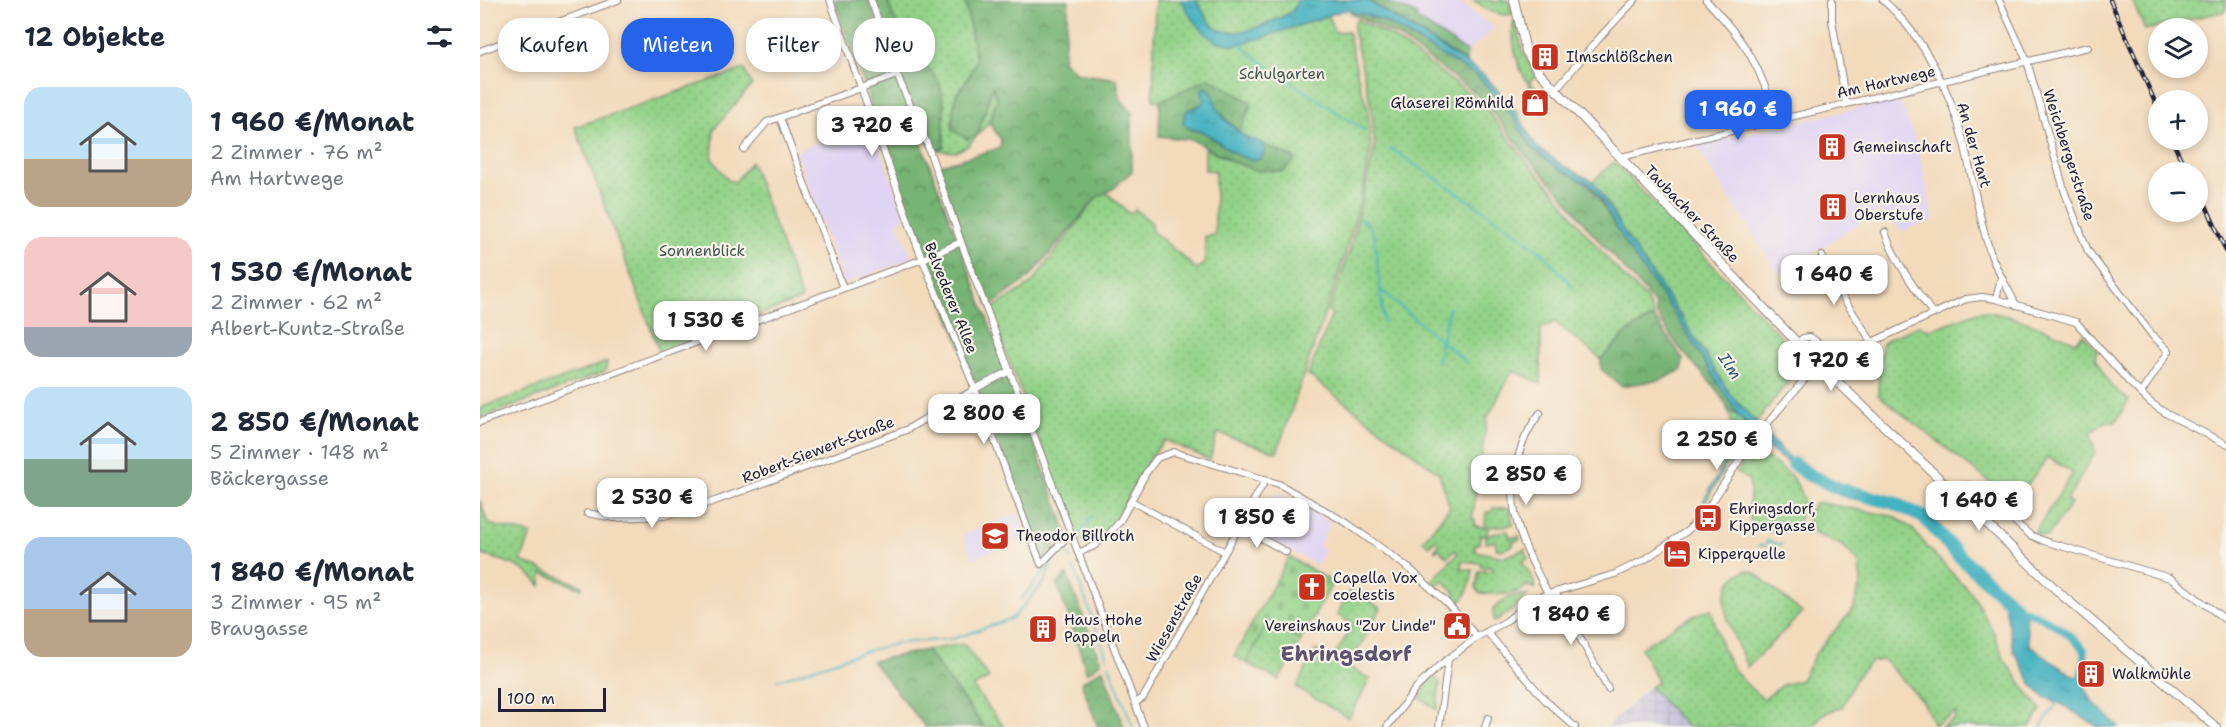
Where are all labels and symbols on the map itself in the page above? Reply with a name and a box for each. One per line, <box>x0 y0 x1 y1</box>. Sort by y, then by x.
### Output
building icon: Ilmschlößchen <box>1529 41 1561 73</box>
place label: Ilmschlößchen <box>1566 47 1673 67</box>
street label: Am Hartwege <box>1835 61 1937 103</box>
park label: Schulgarten <box>1239 64 1325 84</box>
shop icon: Glaserei Römhild <box>1519 87 1551 119</box>
street label: Weichbergerstraße <box>2038 87 2100 223</box>
pin: 1 960 € <box>1683 90 1793 141</box>
place label: Glaserei Römhild <box>1390 93 1514 113</box>
street label: An der Hart <box>1952 100 1996 190</box>
pin: 3 720 € <box>817 106 927 157</box>
building icon: Gemeinschaft <box>1816 131 1848 163</box>
place label: Gemeinschaft <box>1853 137 1952 157</box>
street label: Taubacher Straße <box>1640 161 1744 267</box>
place label: Lernhaus Oberstufe <box>1854 188 1924 225</box>
building icon: Lernhaus Oberstufe <box>1817 191 1849 223</box>
street label: Belvederer Allee <box>920 239 982 357</box>
park label: Sonnenblick <box>659 241 745 261</box>
pin: 1 640 € <box>1779 255 1889 306</box>
pin: 1 530 € <box>651 301 761 352</box>
pin: 1 720 € <box>1776 341 1886 392</box>
water label: Ilm <box>1713 348 1746 383</box>
pin: 2 800 € <box>929 394 1039 445</box>
street label: Robert-Siewert-Straße <box>739 412 897 488</box>
pin: 2 250 € <box>1662 420 1772 471</box>
pin: 2 850 € <box>1471 455 1581 506</box>
pin: 2 530 € <box>597 478 707 529</box>
pin: 1 640 € <box>1924 481 2034 532</box>
pin: 1 850 € <box>1202 498 1312 549</box>
place label: Ehringsdorf, Kippergasse <box>1729 499 1816 536</box>
bus stop icon: Ehringsdorf, Kippergasse <box>1692 502 1724 534</box>
school or university icon: Theodor Billroth <box>979 520 1011 552</box>
place label: Theodor Billroth <box>1016 526 1135 546</box>
hotel icon: Kipperquelle <box>1661 538 1693 570</box>
place label: Kipperquelle <box>1698 544 1786 564</box>
place label: Capella Vox coelestis <box>1333 568 1418 605</box>
street label: Wiesenstraße <box>1141 570 1207 666</box>
church icon: Capella Vox coelestis <box>1296 571 1328 603</box>
pin: 1 840 € <box>1516 595 1626 646</box>
place label: Haus Hohe Pappeln <box>1064 610 1142 647</box>
public building icon: Vereinshaus "Zur Linde" <box>1441 610 1473 642</box>
building icon: Haus Hohe Pappeln <box>1027 613 1059 645</box>
place label: Vereinshaus "Zur Linde" <box>1264 616 1436 636</box>
district label: Ehringsdorf <box>1281 640 1412 668</box>
building icon: Walkmühle <box>2075 658 2107 690</box>
place label: Walkmühle <box>2112 664 2191 684</box>
scale bar <box>498 685 606 712</box>

